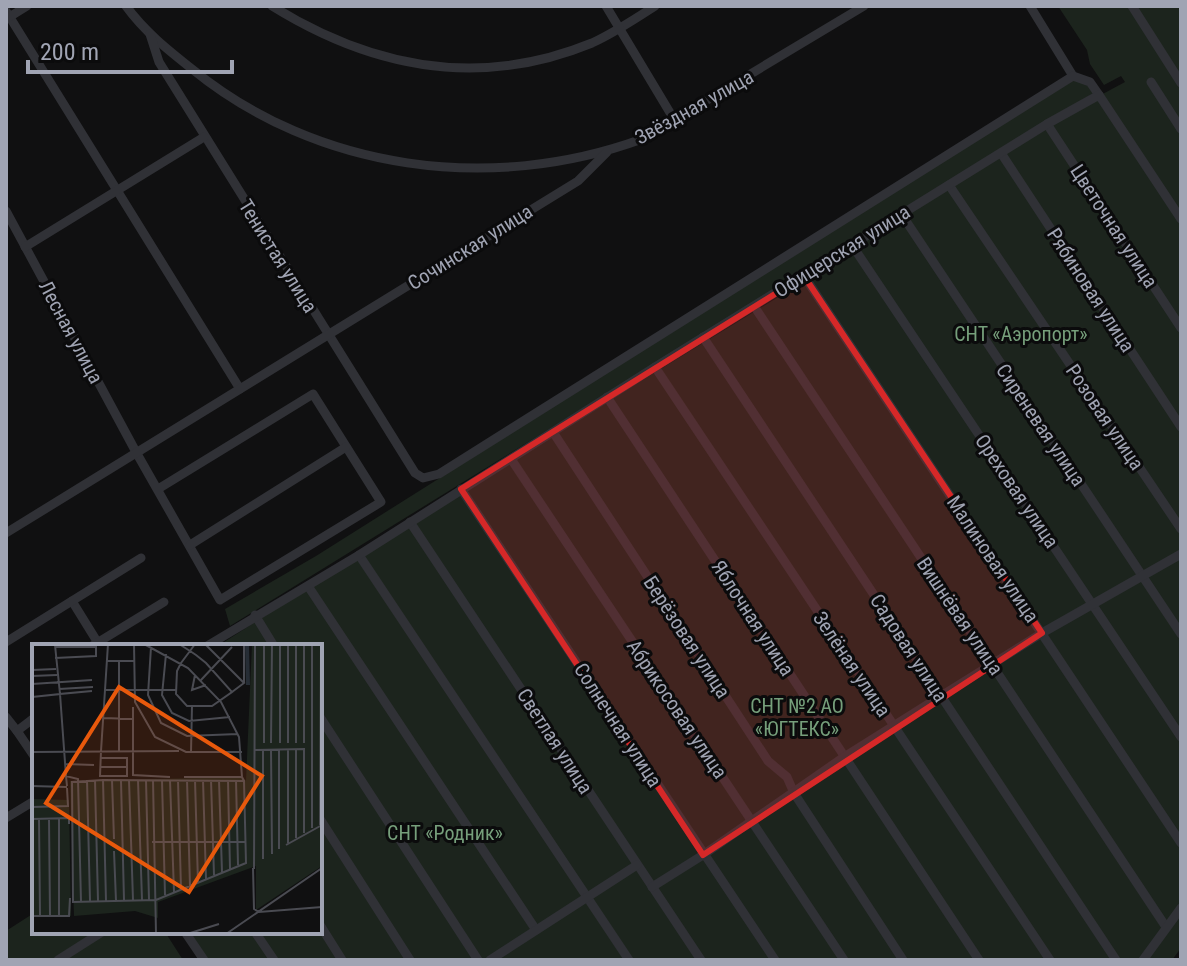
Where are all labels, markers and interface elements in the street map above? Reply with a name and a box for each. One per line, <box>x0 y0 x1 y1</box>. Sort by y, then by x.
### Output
scale bar <box>28 24 232 74</box>
text: 200 m <box>40 38 99 66</box>
street label: Звёздная улица <box>631 65 757 149</box>
street label: Цветочная улица <box>1065 160 1163 292</box>
street label: Тенистая улица <box>234 195 322 317</box>
street label: Сочинская улица <box>403 199 537 295</box>
street label: Офицерская улица <box>770 200 914 302</box>
street label: Рябиновая улица <box>1042 224 1140 356</box>
street label: Лесная улица <box>34 276 108 388</box>
park label: СНТ «Аэропорт» <box>954 322 1088 346</box>
street label: Сиреневая улица <box>991 359 1091 491</box>
street label: Розовая улица <box>1061 360 1149 474</box>
street label: Ореховая улица <box>970 430 1064 552</box>
street label: Малиновая улица <box>942 491 1044 627</box>
street label: Вишнёвая улица <box>912 552 1008 680</box>
street label: Яблочная улица <box>707 556 799 680</box>
street label: Берёзовая улица <box>639 571 735 703</box>
street label: Садовая улица <box>865 589 953 707</box>
street label: Зелёная улица <box>808 607 896 721</box>
street label: Абрикосовая улица <box>622 635 732 783</box>
inset map <box>32 644 322 934</box>
street label: Солнечная улица <box>569 659 667 791</box>
street label: Светлая улица <box>512 684 598 798</box>
park label: СНТ №2 АО «ЮГТЕКС» <box>750 694 844 741</box>
park label: СНТ «Родник» <box>387 821 503 845</box>

